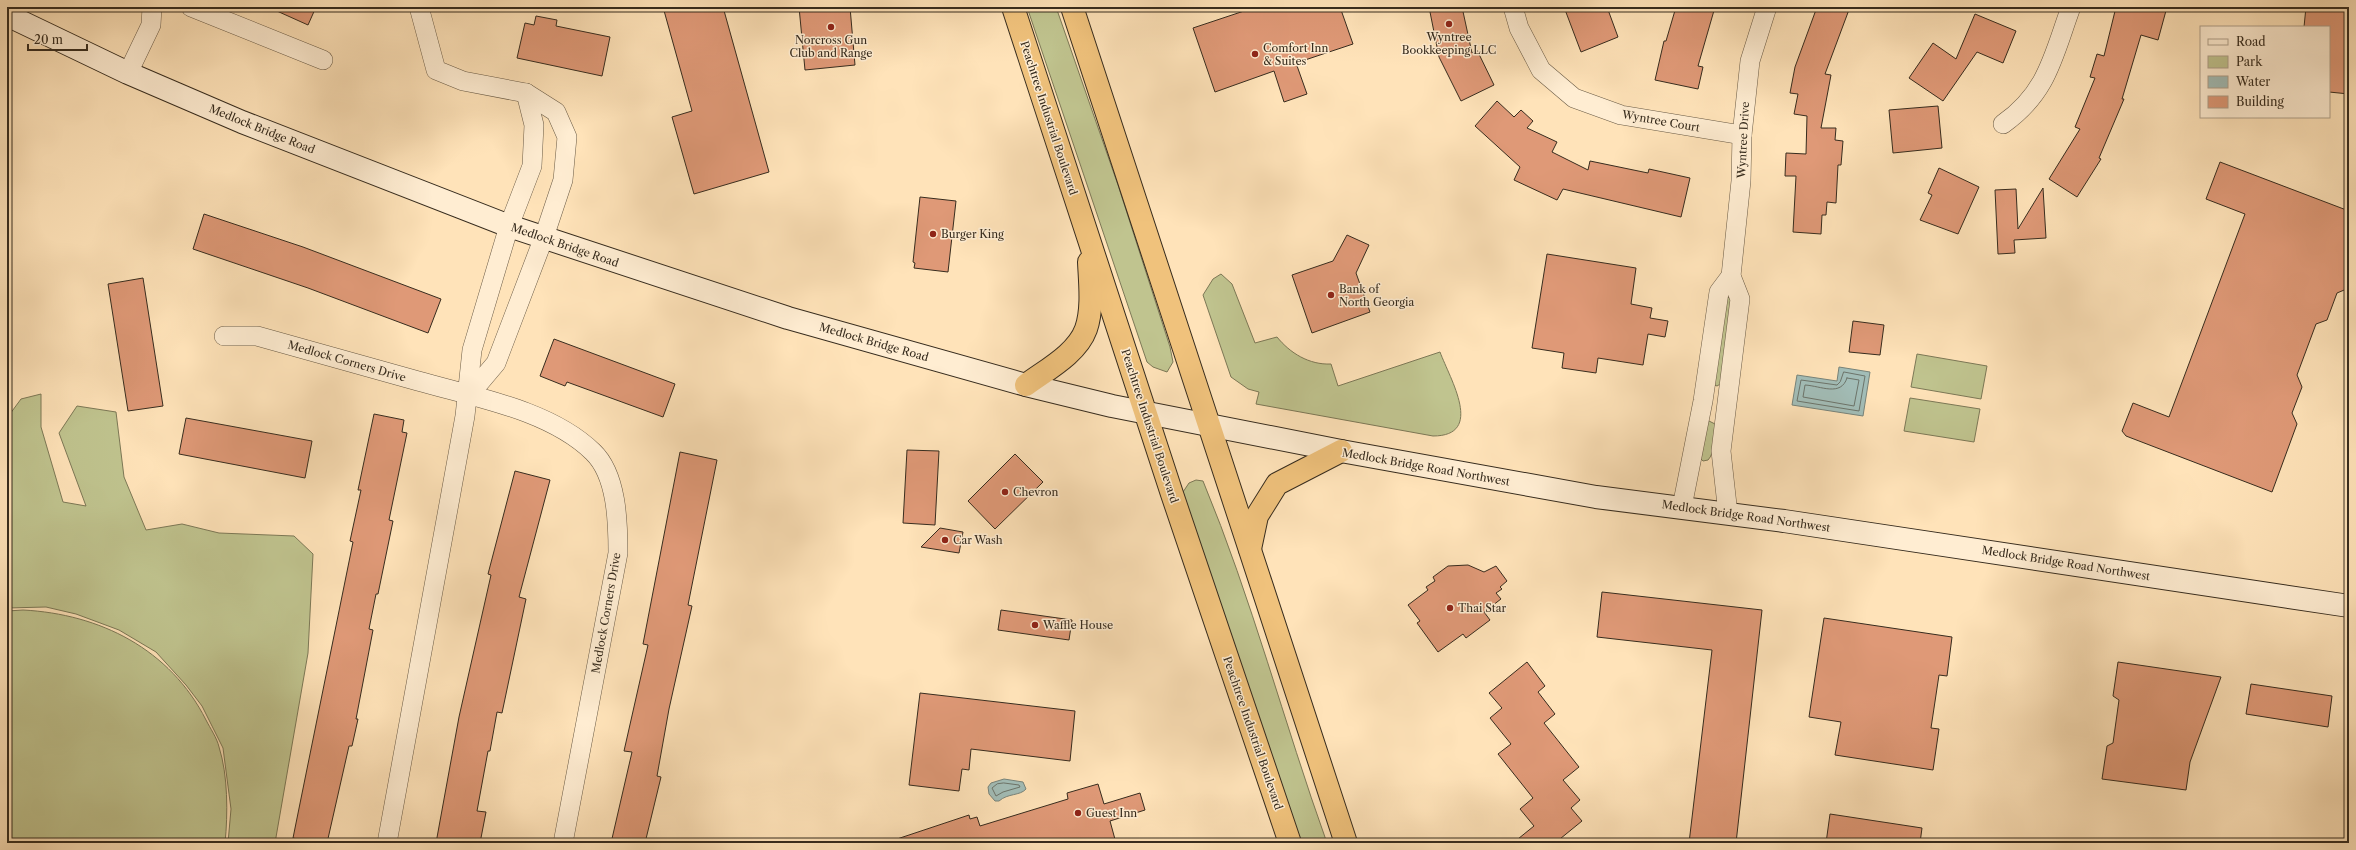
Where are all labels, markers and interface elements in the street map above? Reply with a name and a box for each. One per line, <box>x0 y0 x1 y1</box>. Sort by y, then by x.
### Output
marker: Wyntree Bookkeeping LLC <box>1444 19 1454 29</box>
marker: Norcross Gun Club and Range <box>826 22 836 32</box>
scale bar <box>28 26 87 52</box>
legend <box>2200 26 2330 118</box>
place label: Wyntree Bookkeeping LLC <box>1402 30 1496 57</box>
text: 20 m <box>34 32 63 47</box>
place label: Norcross Gun Club and Range <box>789 33 873 60</box>
text: Road <box>2236 34 2266 49</box>
street label: Peachtree Industrial Boulevard <box>1017 39 1081 197</box>
place label: Comfort Inn & Suites <box>1263 41 1328 68</box>
marker: Comfort Inn & Suites <box>1250 49 1260 59</box>
text: Park <box>2236 54 2263 69</box>
text: Water <box>2235 74 2270 89</box>
text: Building <box>2236 94 2284 109</box>
street label: Medlock Bridge Road <box>207 101 317 157</box>
street label: Wyntree Drive <box>1734 101 1752 180</box>
street label: Wyntree Court <box>1620 107 1701 135</box>
street label: Medlock Bridge Road <box>509 220 621 270</box>
place label: Burger King <box>941 227 1004 241</box>
marker: Burger King <box>928 229 938 239</box>
place label: Bank of North Georgia <box>1339 282 1414 309</box>
marker: Bank of North Georgia <box>1326 290 1336 300</box>
street label: Medlock Bridge Road <box>818 320 930 364</box>
street label: Medlock Corners Drive <box>286 337 408 385</box>
street label: Peachtree Industrial Boulevard <box>1118 347 1182 505</box>
street label: Medlock Bridge Road Northwest <box>1341 445 1511 489</box>
place label: Chevron <box>1013 485 1059 499</box>
marker: Chevron <box>1000 487 1010 497</box>
street label: Medlock Bridge Road Northwest <box>1661 497 1831 535</box>
place label: Car Wash <box>953 533 1003 547</box>
marker: Car Wash <box>940 535 950 545</box>
street label: Medlock Bridge Road Northwest <box>1981 543 2151 583</box>
street label: Medlock Corners Drive <box>588 552 624 674</box>
place label: Thai Star <box>1458 601 1506 615</box>
marker: Thai Star <box>1445 603 1455 613</box>
place label: Waffle House <box>1042 618 1113 632</box>
marker: Waffle House <box>1030 620 1040 630</box>
street label: Peachtree Industrial Boulevard <box>1220 654 1286 812</box>
place label: Guest Inn <box>1086 806 1137 820</box>
marker: Guest Inn <box>1073 808 1083 818</box>

